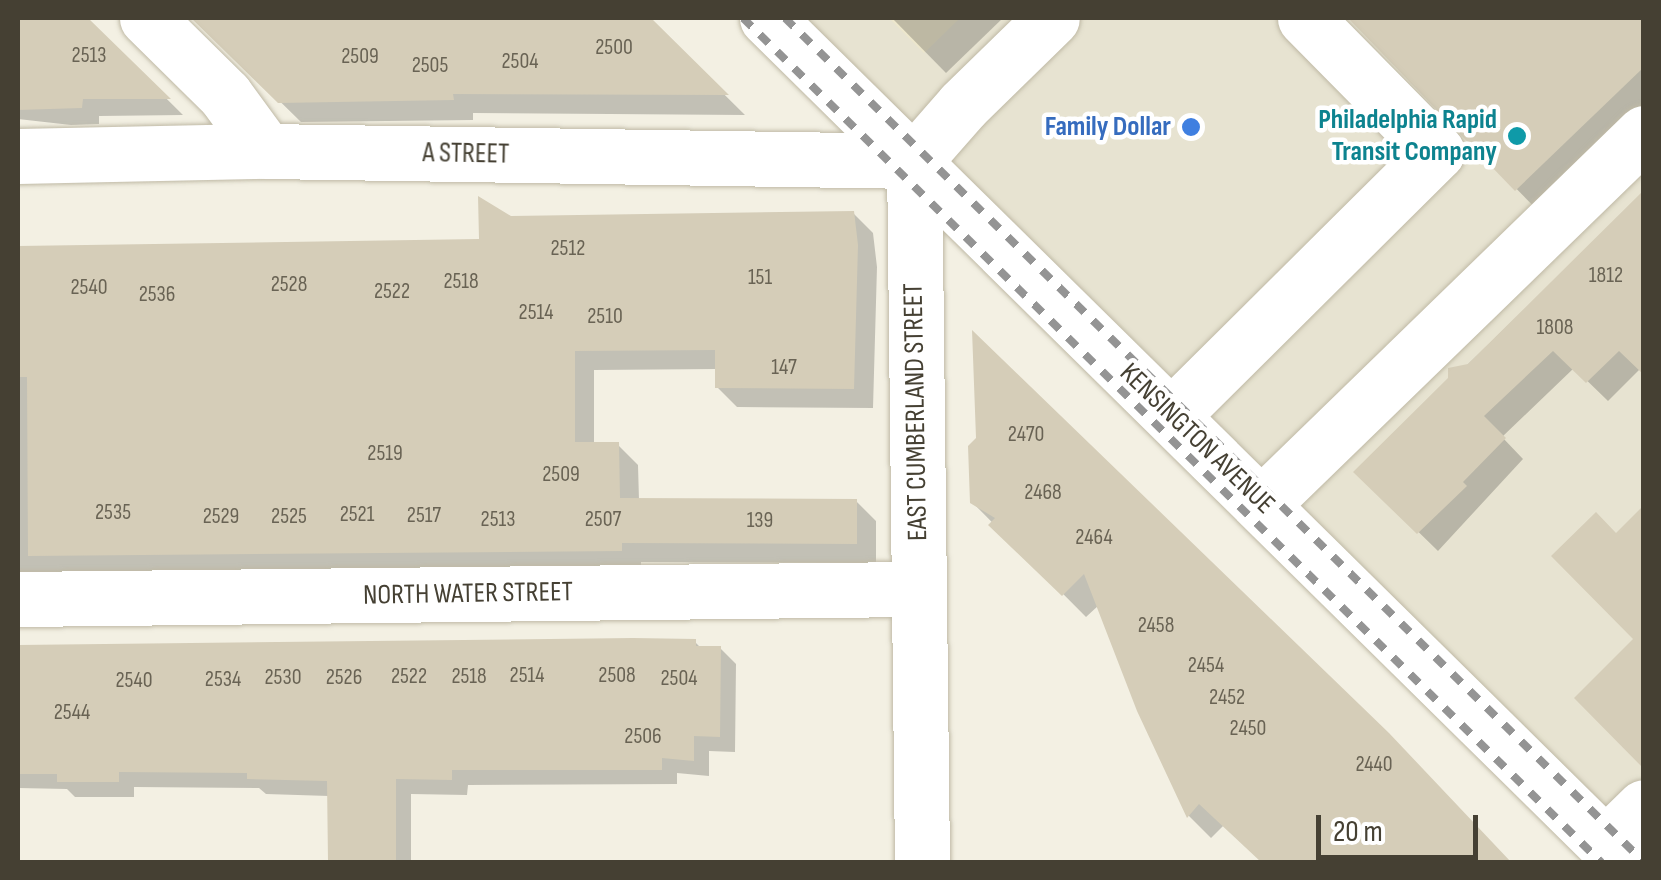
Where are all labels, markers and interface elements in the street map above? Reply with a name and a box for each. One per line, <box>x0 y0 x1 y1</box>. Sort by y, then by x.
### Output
house number: 2500 <box>595 35 633 61</box>
house number: 2513 <box>72 43 106 69</box>
house number: 2509 <box>341 44 379 70</box>
house number: 2504 <box>502 49 538 75</box>
house number: 2505 <box>412 53 448 79</box>
place label: Philadelphia Rapid Transit Company <box>1318 103 1497 169</box>
place label: Family Dollar <box>1045 110 1171 144</box>
marker: Family Dollar <box>1180 116 1202 138</box>
marker: Philadelphia Rapid Transit Company <box>1506 125 1528 147</box>
street label: A STREET <box>422 136 510 172</box>
house number: 2512 <box>551 236 585 262</box>
house number: 1812 <box>1589 263 1623 289</box>
house number: 151 <box>748 265 772 291</box>
house number: 2518 <box>443 269 479 295</box>
house number: 2528 <box>271 272 307 298</box>
house number: 2540 <box>71 275 107 301</box>
house number: 2522 <box>374 279 410 305</box>
house number: 2536 <box>139 282 175 308</box>
street label: EAST CUMBERLAND STREET <box>897 283 935 541</box>
house number: 2514 <box>519 300 553 326</box>
house number: 2510 <box>587 304 623 330</box>
house number: 1808 <box>1537 315 1573 341</box>
house number: 147 <box>771 355 797 381</box>
street label: KENSINGTON AVENUE <box>1113 357 1281 521</box>
house number: 2470 <box>1008 422 1044 448</box>
house number: 2519 <box>367 441 403 467</box>
house number: 2509 <box>542 462 580 488</box>
house number: 2468 <box>1024 480 1062 506</box>
house number: 2535 <box>95 500 131 526</box>
house number: 2521 <box>340 502 374 528</box>
house number: 2517 <box>407 503 441 529</box>
house number: 2529 <box>203 504 239 530</box>
house number: 2525 <box>271 504 307 530</box>
house number: 2513 <box>481 507 515 533</box>
house number: 2507 <box>585 507 621 533</box>
house number: 139 <box>747 508 773 534</box>
house number: 2464 <box>1075 525 1113 551</box>
street label: NORTH WATER STREET <box>363 575 573 613</box>
house number: 2458 <box>1138 613 1174 639</box>
house number: 2454 <box>1188 653 1224 679</box>
house number: 2514 <box>510 663 544 689</box>
house number: 2508 <box>598 663 636 689</box>
house number: 2522 <box>391 664 427 690</box>
house number: 2518 <box>451 664 487 690</box>
house number: 2530 <box>265 665 301 691</box>
house number: 2526 <box>326 665 362 691</box>
house number: 2504 <box>661 666 697 692</box>
house number: 2534 <box>205 667 241 693</box>
house number: 2540 <box>116 668 152 694</box>
house number: 2452 <box>1209 685 1245 711</box>
house number: 2544 <box>54 700 90 726</box>
house number: 2450 <box>1230 716 1266 742</box>
house number: 2506 <box>624 724 662 750</box>
house number: 2440 <box>1355 752 1393 778</box>
scale bar <box>1321 795 1484 857</box>
text: 20 m <box>1333 814 1383 850</box>

